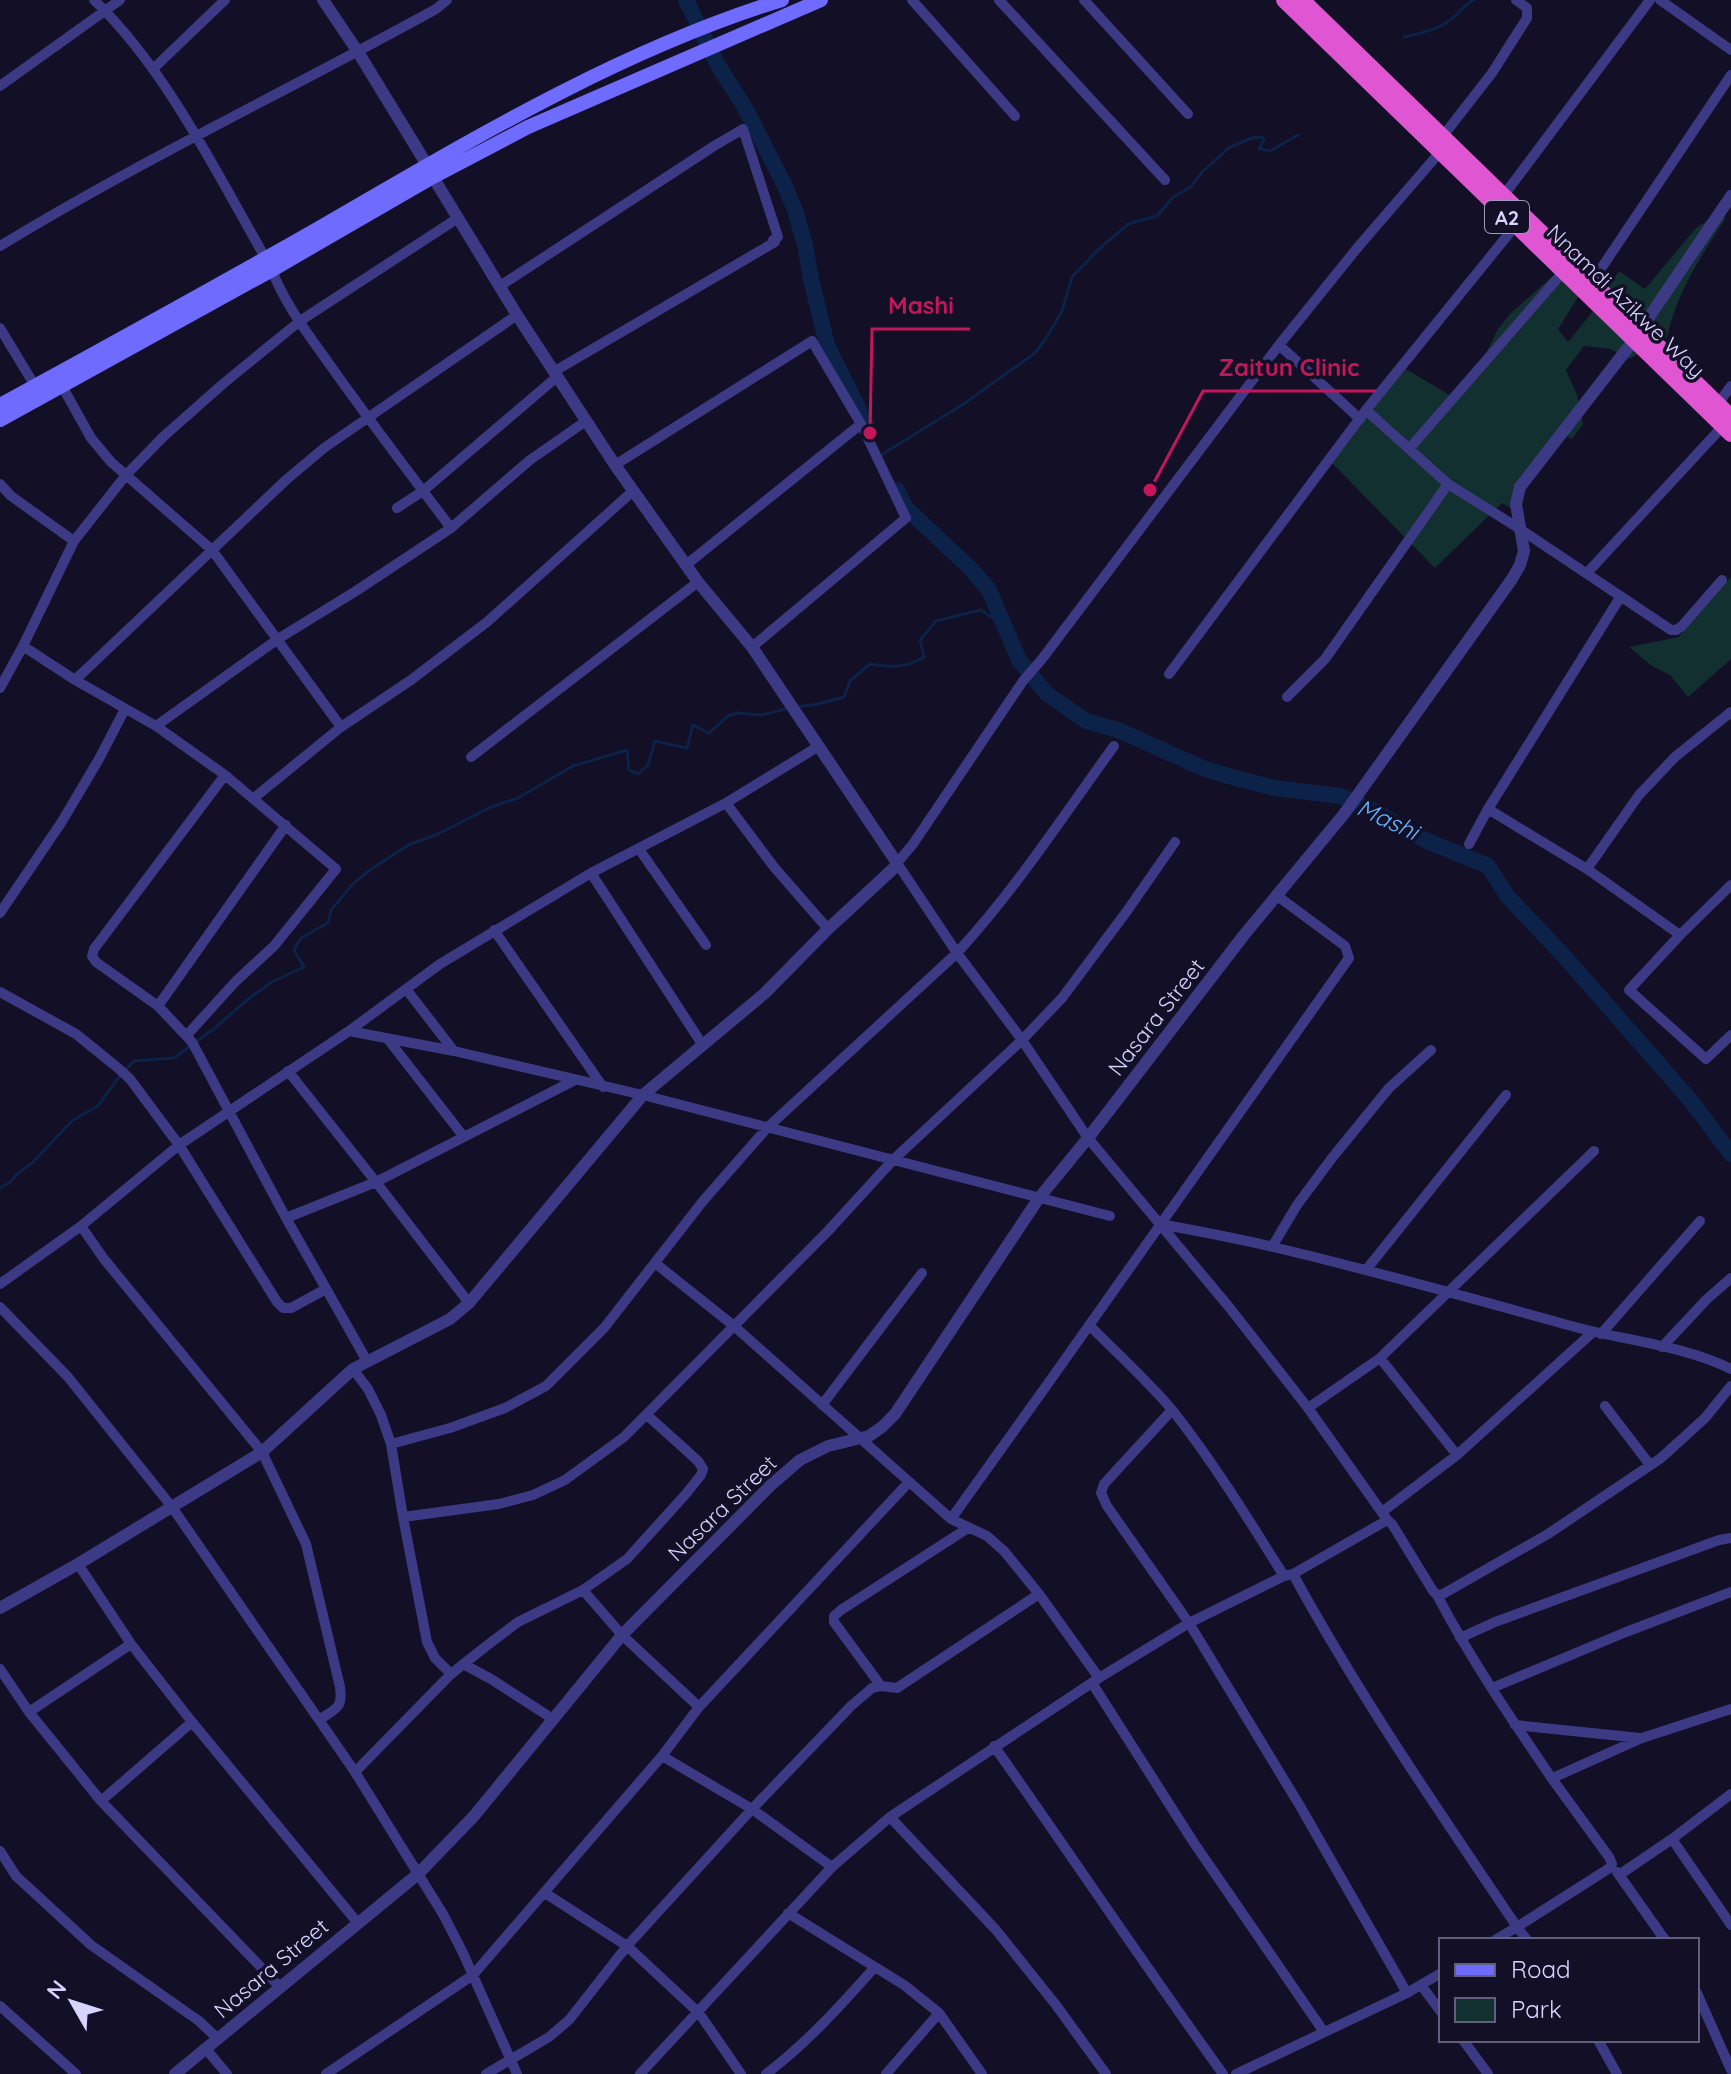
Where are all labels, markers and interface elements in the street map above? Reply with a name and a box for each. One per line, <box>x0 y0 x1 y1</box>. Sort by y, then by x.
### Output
road number: A2 <box>1485 201 1529 233</box>
street label: Nnamdi Azikwe Way <box>1541 218 1711 384</box>
callout: Mashi <box>872 281 970 329</box>
text: Mashi <box>888 290 954 320</box>
callout: Zaitun Clinic <box>1203 343 1376 391</box>
text: Zaitun Clinic <box>1219 352 1359 382</box>
water label: Mashi <box>1352 792 1426 847</box>
street label: Nasara Street <box>1102 953 1210 1081</box>
street label: Nasara Street <box>662 1449 782 1567</box>
street label: Nasara Street <box>208 1912 334 2024</box>
legend <box>1439 1938 1699 2042</box>
text: Road <box>1511 1954 1571 1984</box>
north arrow <box>32 1962 112 2042</box>
text: N <box>40 1974 72 2005</box>
text: Park <box>1511 1994 1562 2024</box>

